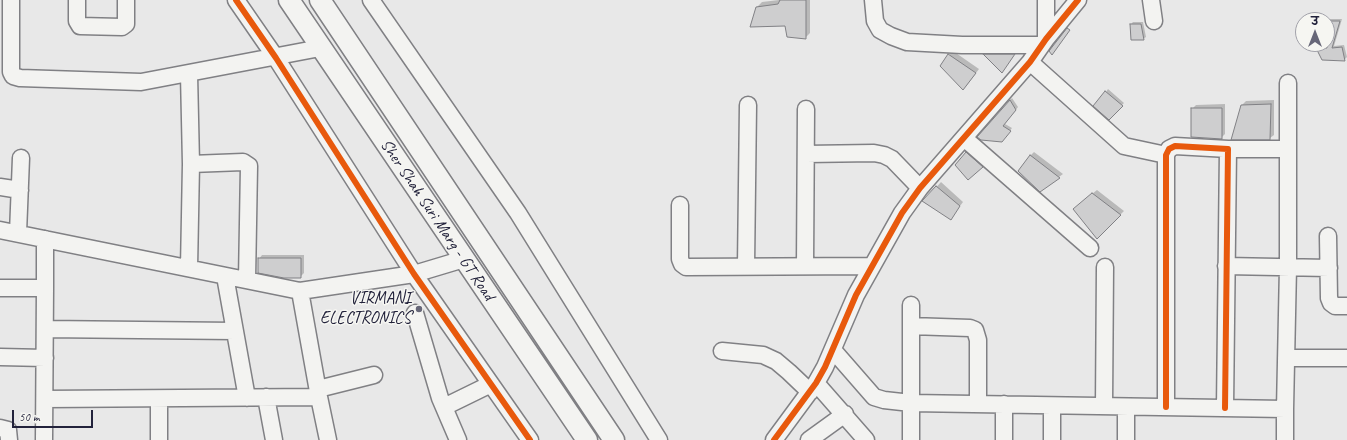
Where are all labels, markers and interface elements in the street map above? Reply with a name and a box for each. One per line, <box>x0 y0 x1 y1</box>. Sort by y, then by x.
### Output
north arrow <box>1295 12 1335 52</box>
text: उ <box>1311 14 1319 28</box>
street label: Sher Shah Suri Marg - GT Road <box>375 136 499 304</box>
place label: VIRMANI ELECTRONICS <box>320 289 411 329</box>
marker: VIRMANI ELECTRONICS <box>414 304 424 314</box>
scale bar <box>14 402 95 428</box>
text: 50 m <box>19 409 39 425</box>

